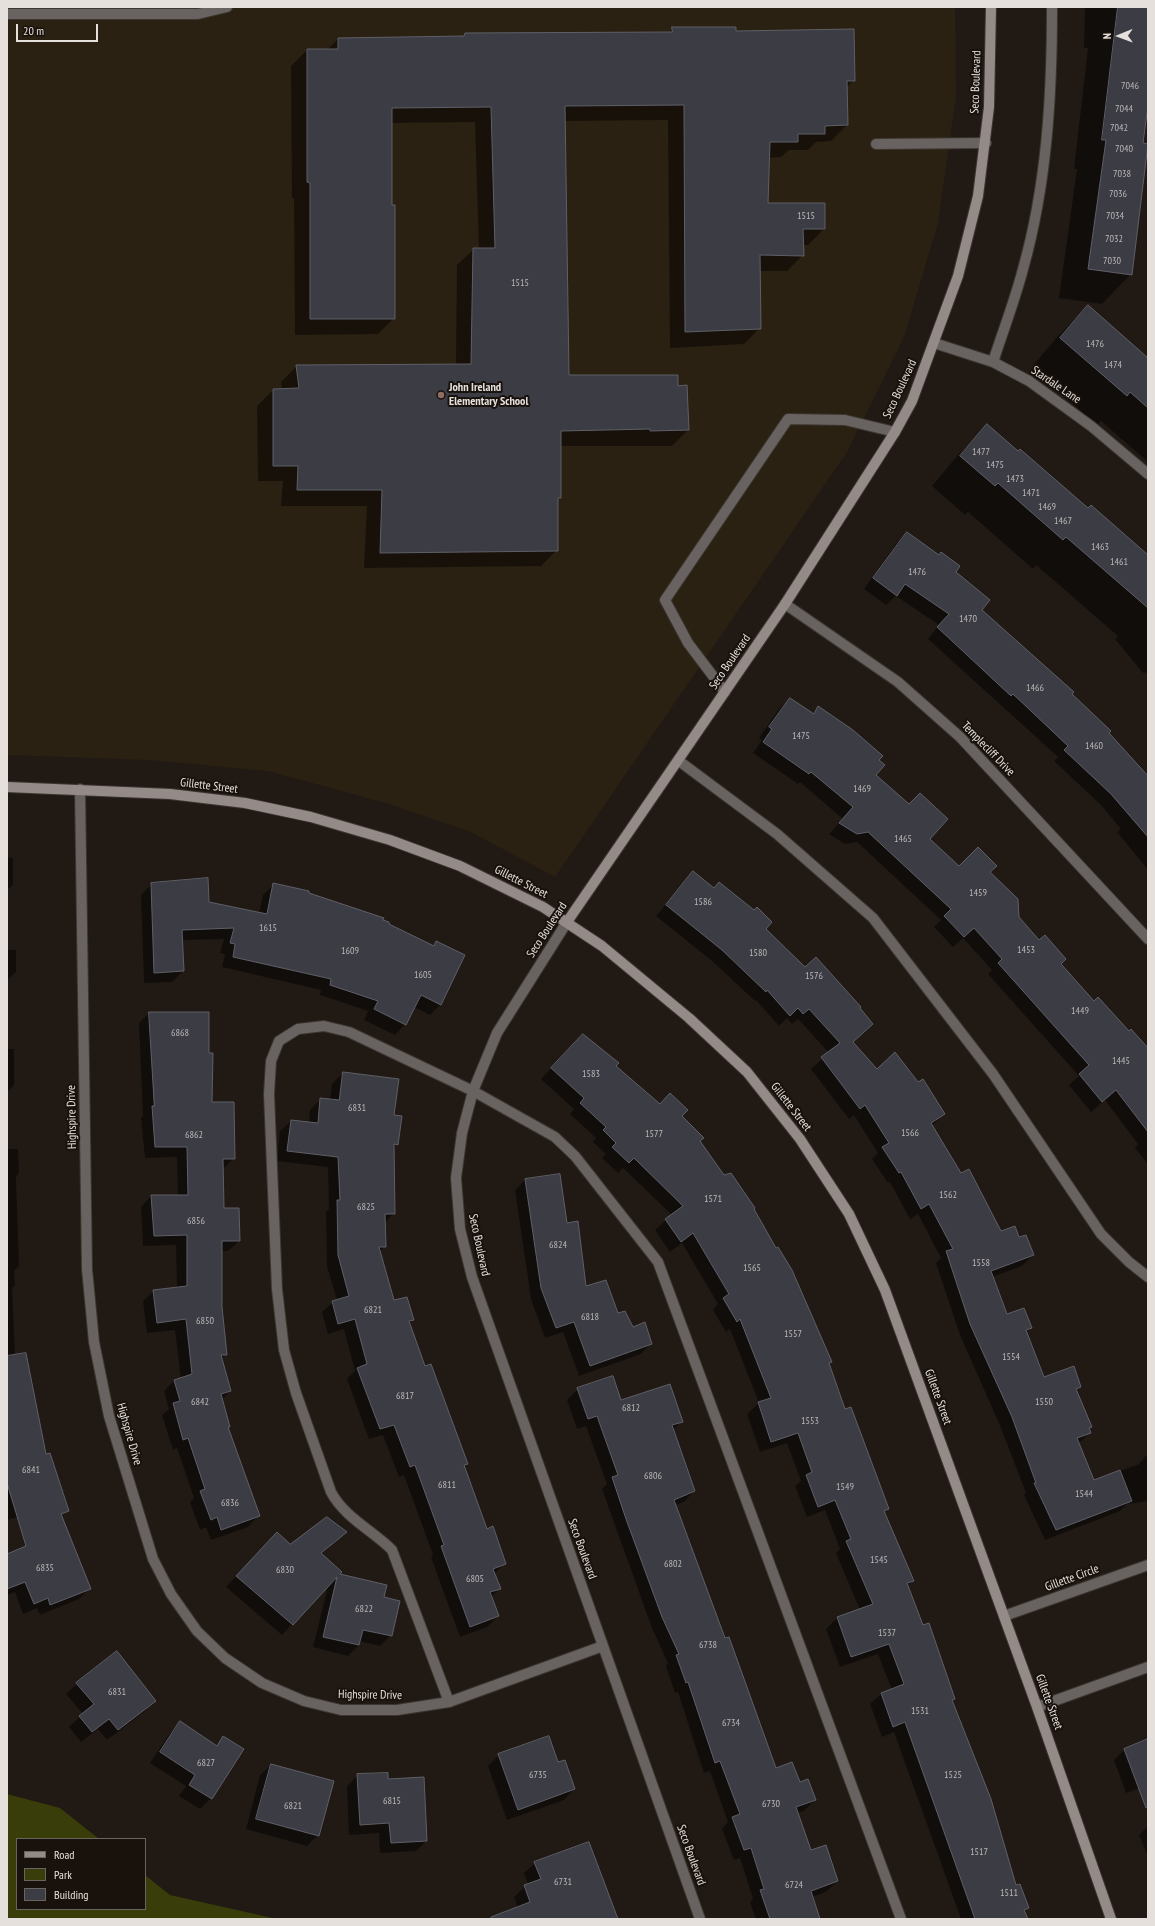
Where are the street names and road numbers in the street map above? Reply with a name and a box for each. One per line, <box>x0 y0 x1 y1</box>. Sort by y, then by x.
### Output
street label: Seco Boulevard <box>968 50 984 114</box>
street label: Seco Boulevard <box>880 357 920 421</box>
street label: Stardale Lane <box>1028 363 1084 407</box>
street label: Seco Boulevard <box>706 632 754 692</box>
street label: Templecliff Drive <box>959 719 1017 779</box>
street label: Gillette Street <box>179 775 239 797</box>
street label: Gillette Street <box>492 862 550 902</box>
street label: Seco Boulevard <box>524 900 570 960</box>
street label: Gillette Street <box>768 1080 814 1134</box>
street label: Highspire Drive <box>64 1085 80 1149</box>
street label: Seco Boulevard <box>465 1213 493 1277</box>
street label: Gillette Street <box>921 1367 955 1427</box>
street label: Highspire Drive <box>113 1401 145 1467</box>
street label: Seco Boulevard <box>564 1517 600 1581</box>
street label: Gillette Circle <box>1043 1562 1101 1594</box>
street label: Gillette Street <box>1032 1672 1066 1732</box>
street label: Highspire Drive <box>338 1687 402 1703</box>
street label: Seco Boulevard <box>673 1823 709 1887</box>

